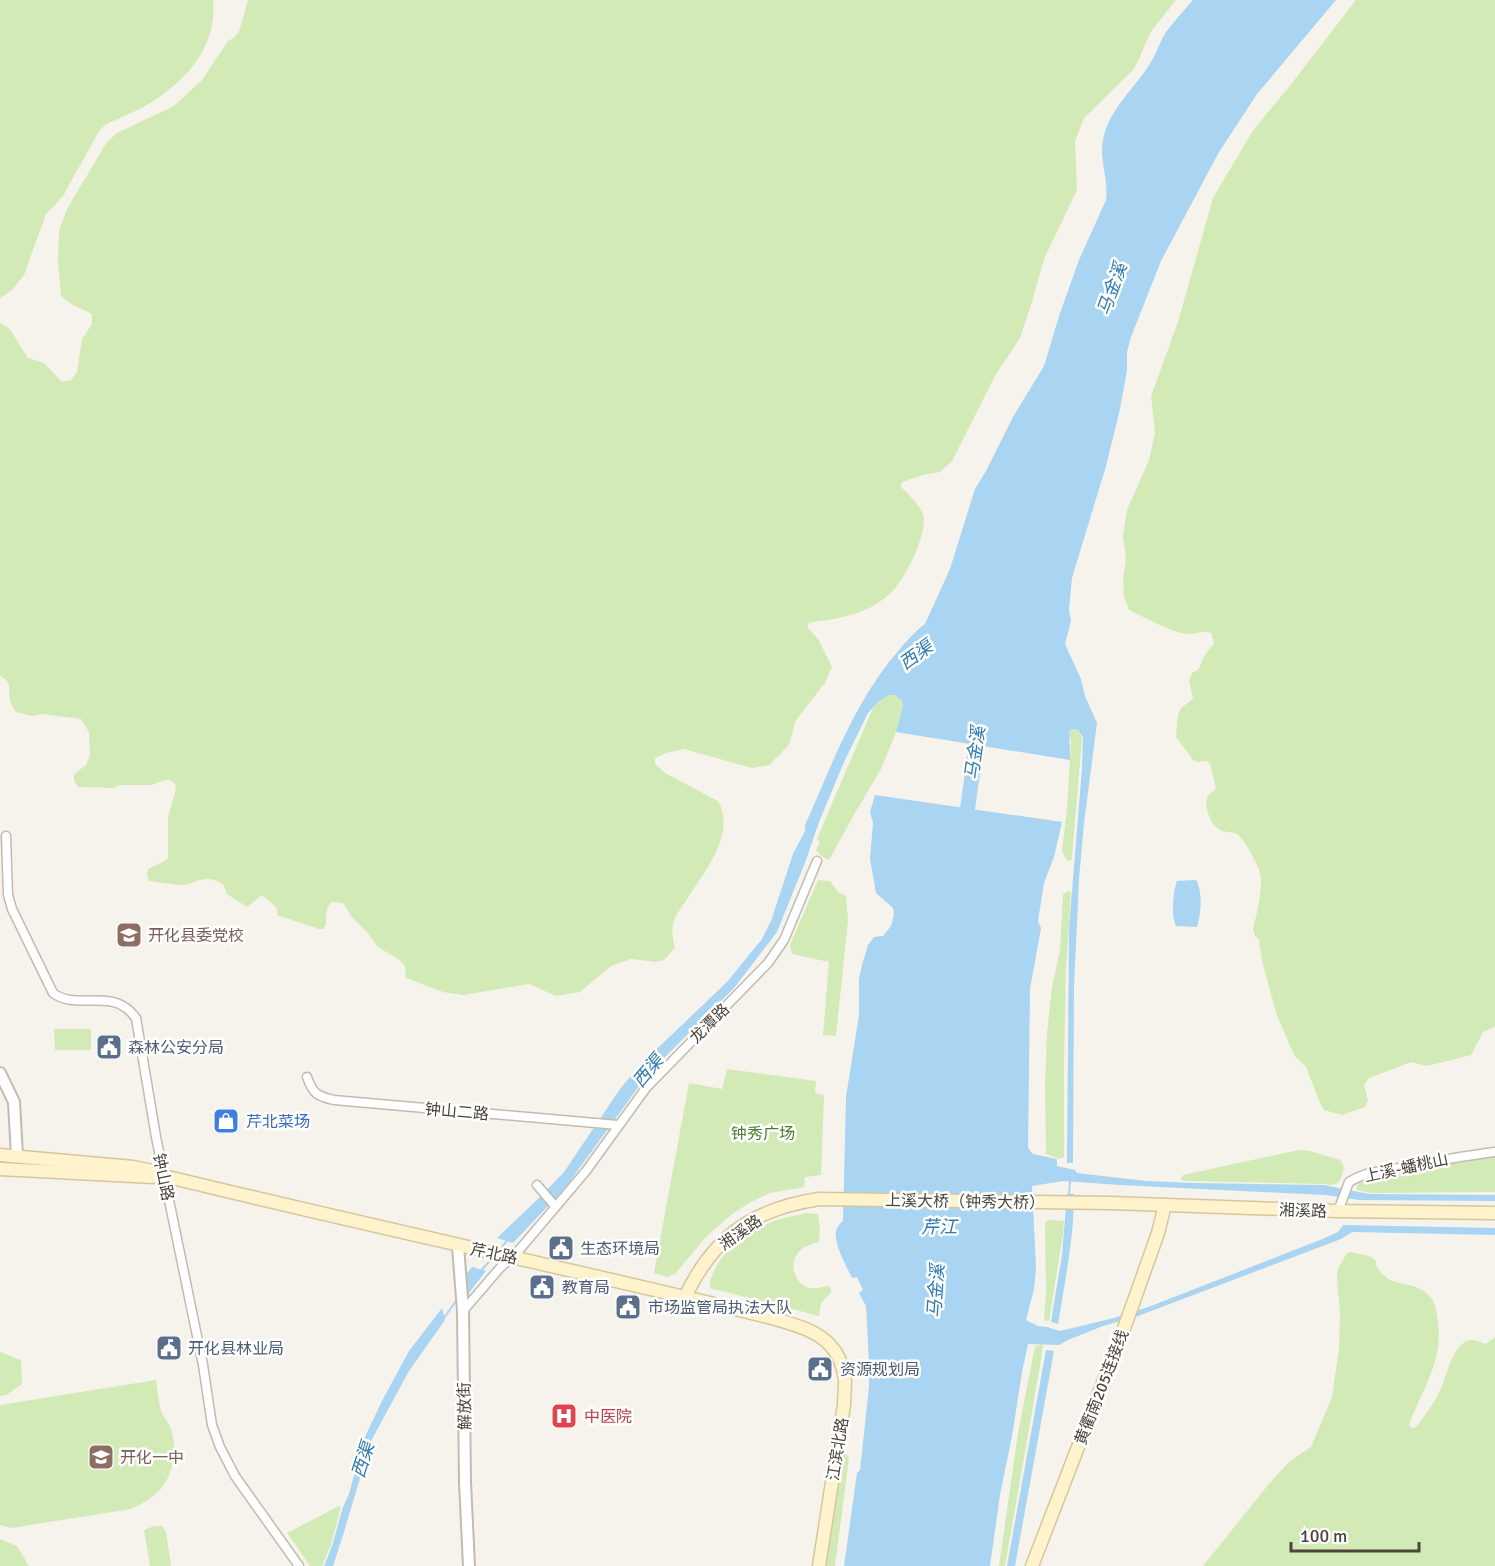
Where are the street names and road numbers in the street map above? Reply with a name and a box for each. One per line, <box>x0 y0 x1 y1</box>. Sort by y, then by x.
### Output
street label: 龙潭路 <box>686 1000 734 1048</box>
street label: 钟山二路 <box>424 1099 490 1125</box>
street label: 上溪-蟠桃山 <box>1362 1149 1450 1187</box>
street label: 钟山路 <box>148 1152 178 1203</box>
street label: 上溪大桥（钟秀大桥） <box>885 1191 1045 1213</box>
street label: 湘溪路 <box>1279 1200 1327 1222</box>
street label: 湘溪路 <box>715 1211 766 1255</box>
street label: 芹北路 <box>468 1239 519 1269</box>
street label: 黄衢南205连接线 <box>1071 1327 1133 1448</box>
street label: 解放街 <box>455 1382 475 1430</box>
street label: 江滨北路 <box>823 1416 853 1482</box>

